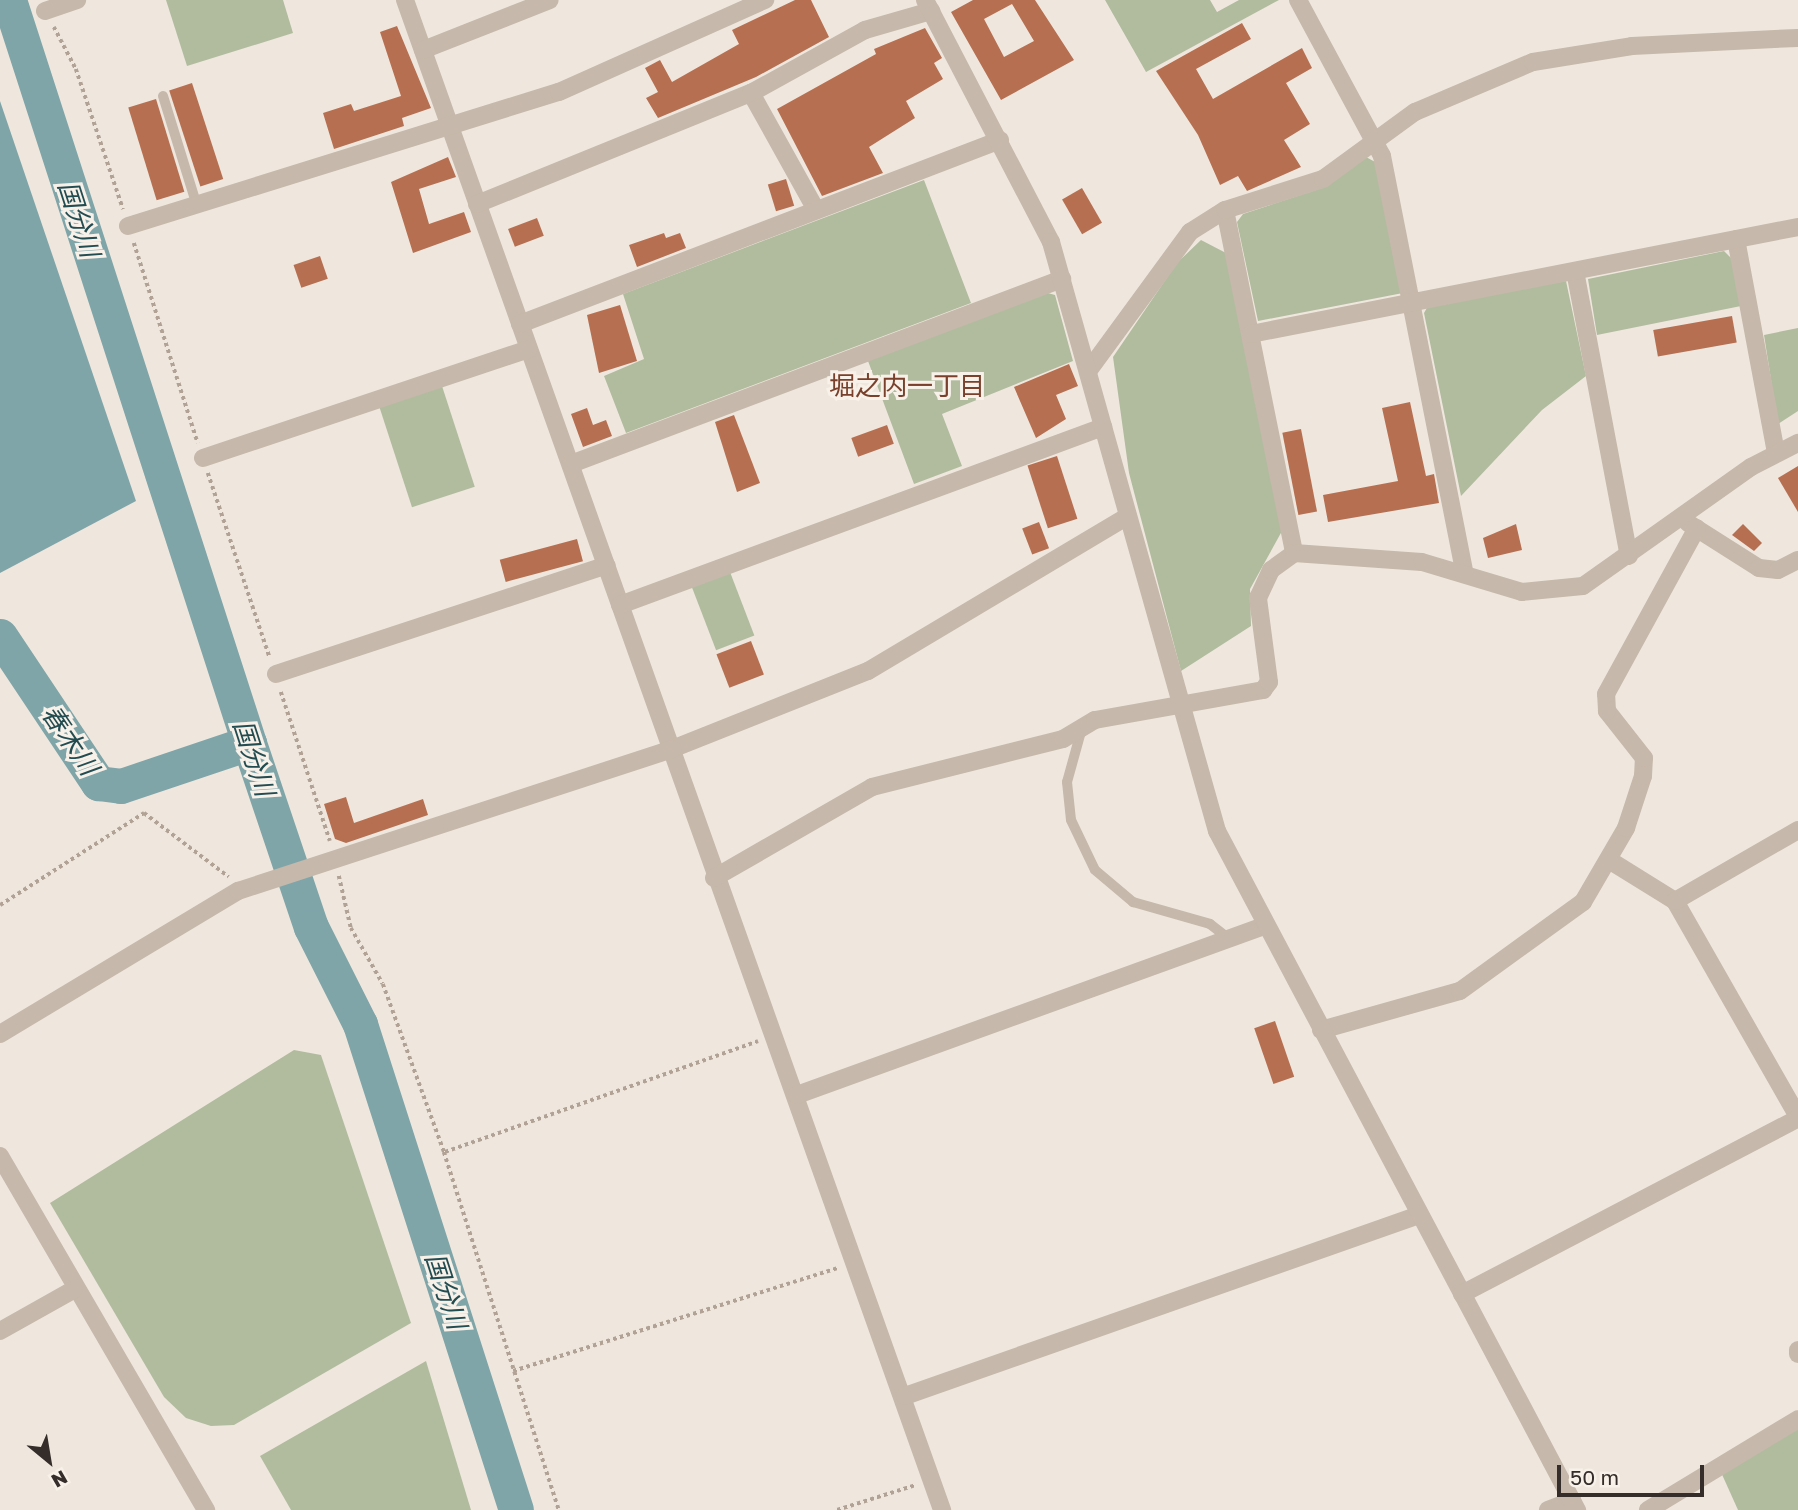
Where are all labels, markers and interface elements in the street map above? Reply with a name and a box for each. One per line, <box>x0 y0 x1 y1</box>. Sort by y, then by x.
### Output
water label: 国分川 <box>52 177 106 261</box>
district label: 堀之内一丁目 <box>829 370 985 402</box>
water label: 春木川 <box>35 699 105 781</box>
water label: 国分川 <box>227 716 281 800</box>
water label: 国分川 <box>419 1249 473 1333</box>
north arrow <box>14 1426 84 1496</box>
scale bar <box>1560 1450 1707 1494</box>
text: 50 m <box>1570 1464 1619 1490</box>
text: N <box>48 1466 72 1493</box>

